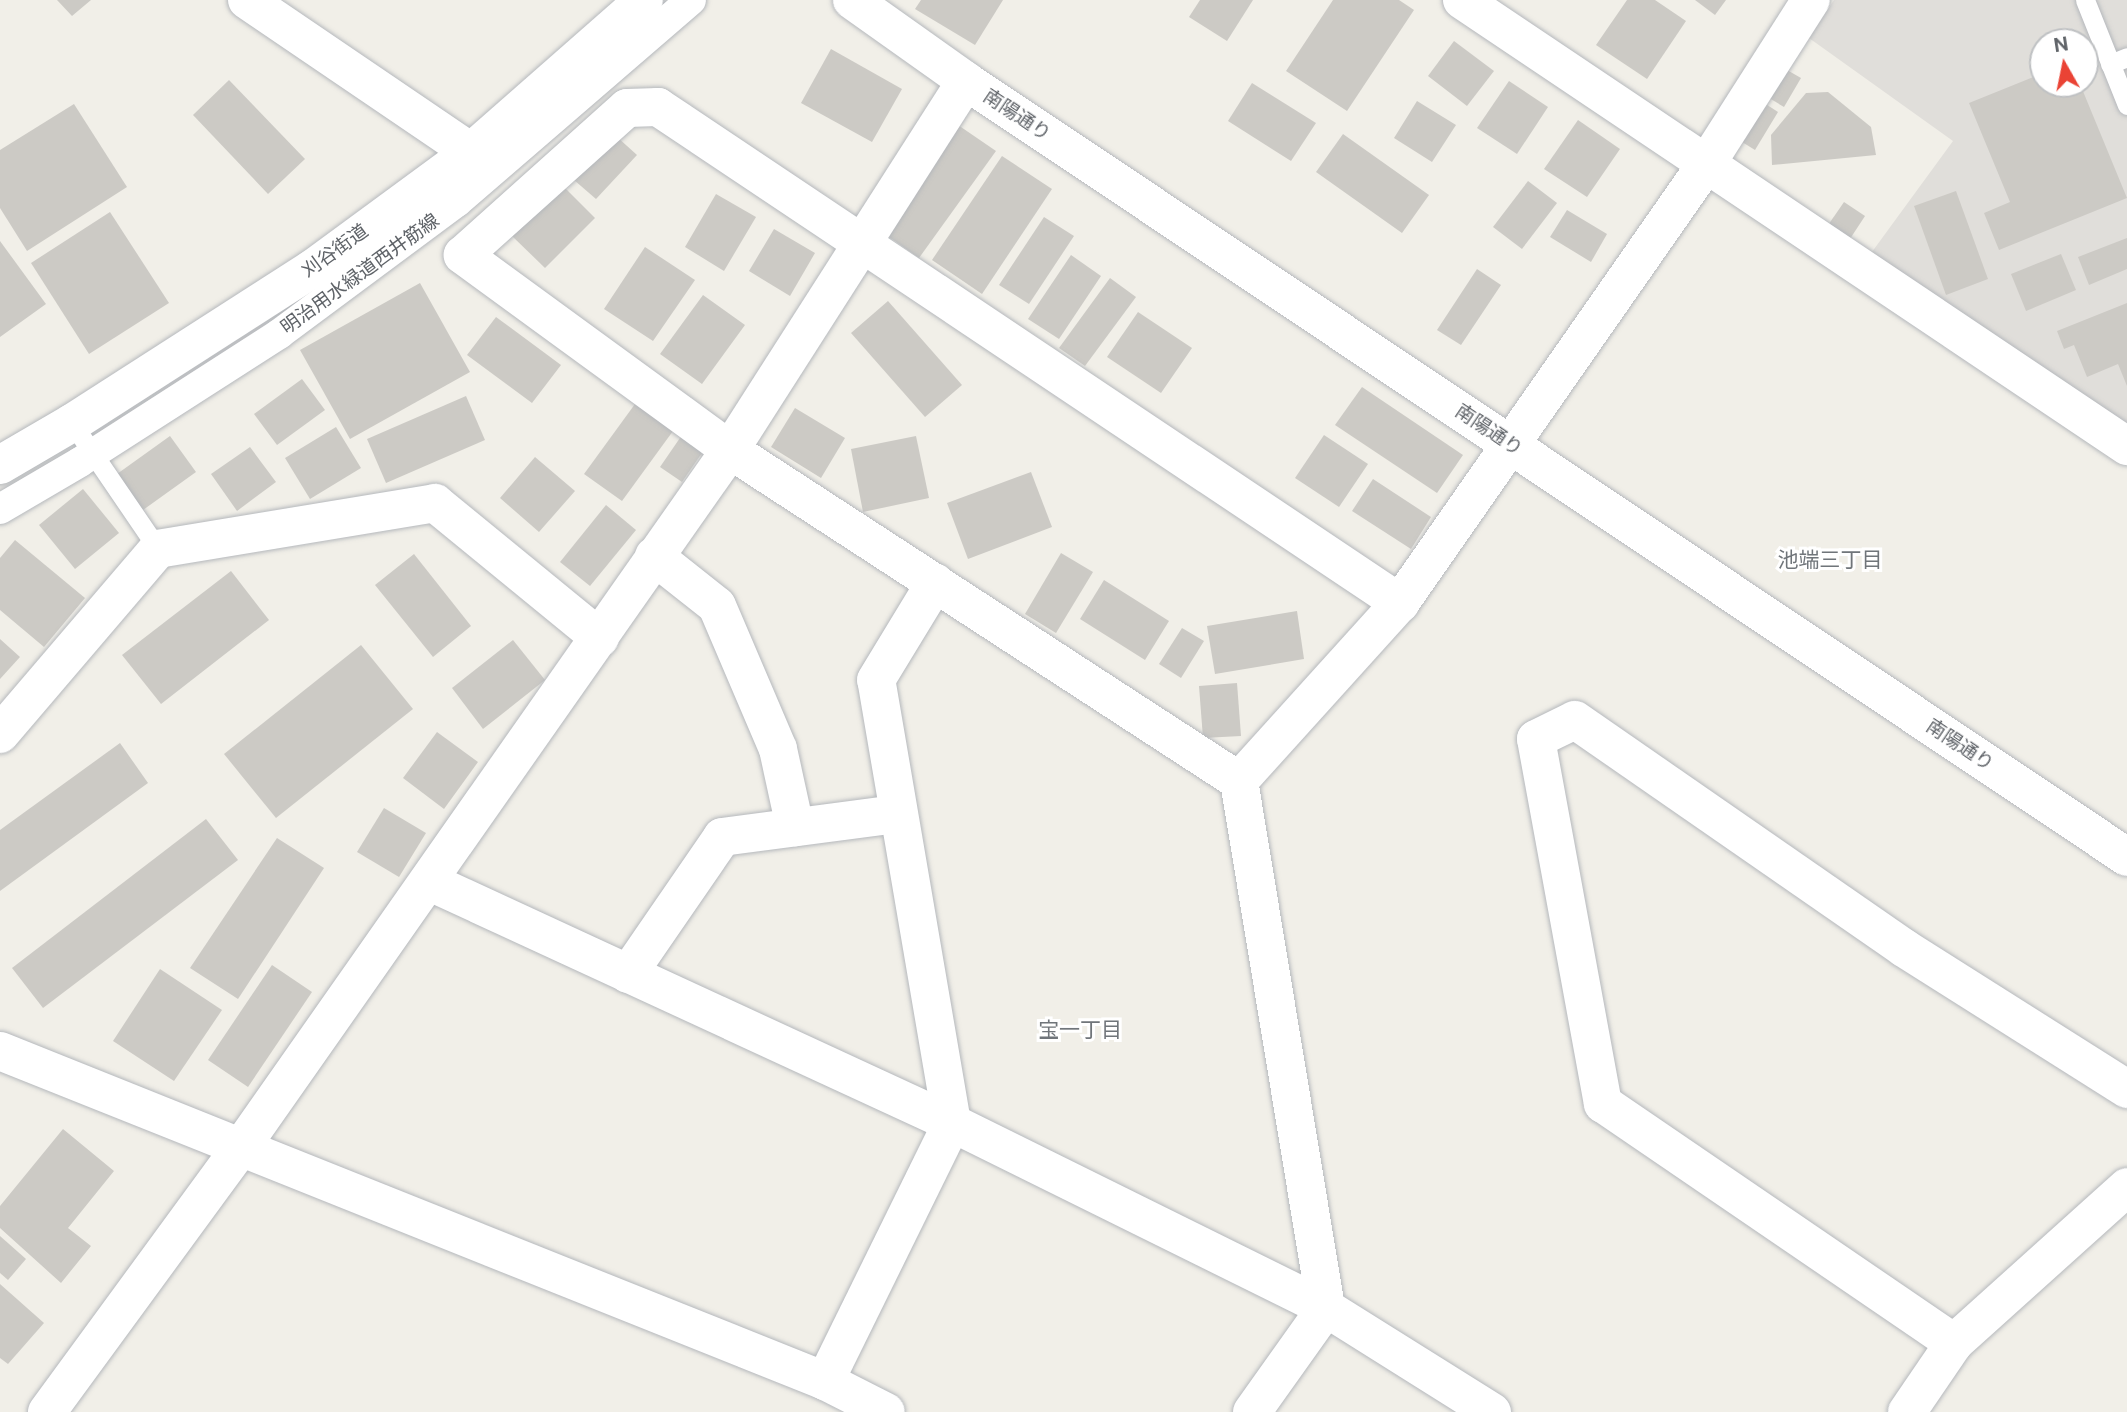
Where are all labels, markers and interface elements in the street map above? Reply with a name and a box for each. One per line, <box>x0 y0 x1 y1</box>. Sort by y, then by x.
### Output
north arrow <box>2029 28 2099 98</box>
text: N <box>2052 32 2070 56</box>
street label: 南陽通り <box>979 84 1055 146</box>
street label: 明治用水緑道西井筋線 <box>276 209 444 339</box>
street label: 刈谷街道 <box>298 219 372 283</box>
street label: 南陽通り <box>1451 399 1527 461</box>
district label: 池端三丁目 <box>1778 547 1882 573</box>
street label: 南陽通り <box>1922 714 1998 776</box>
district label: 宝一丁目 <box>1038 1017 1122 1043</box>

